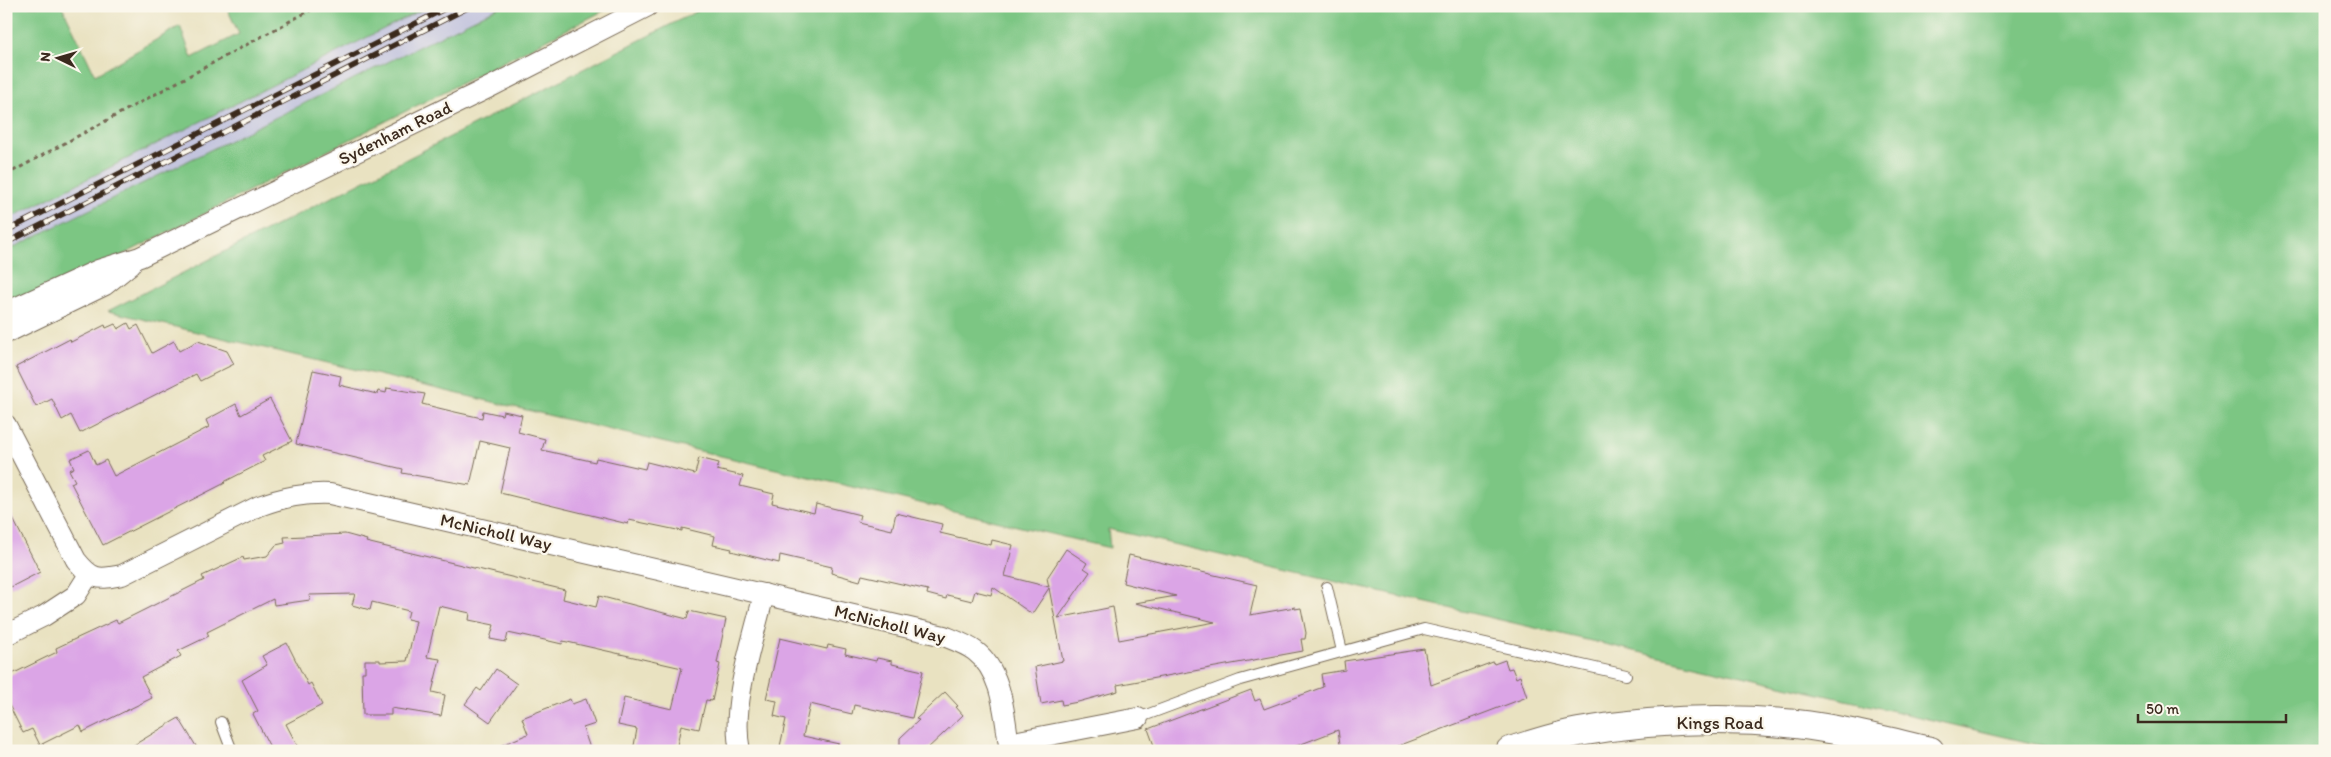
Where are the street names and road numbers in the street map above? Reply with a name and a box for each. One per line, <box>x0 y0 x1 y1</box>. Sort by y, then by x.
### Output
street label: Sydenham Road <box>335 96 455 170</box>
street label: McNicholl Way <box>438 508 554 556</box>
street label: McNicholl Way <box>832 600 948 649</box>
street label: Kings Road <box>1676 712 1764 734</box>

